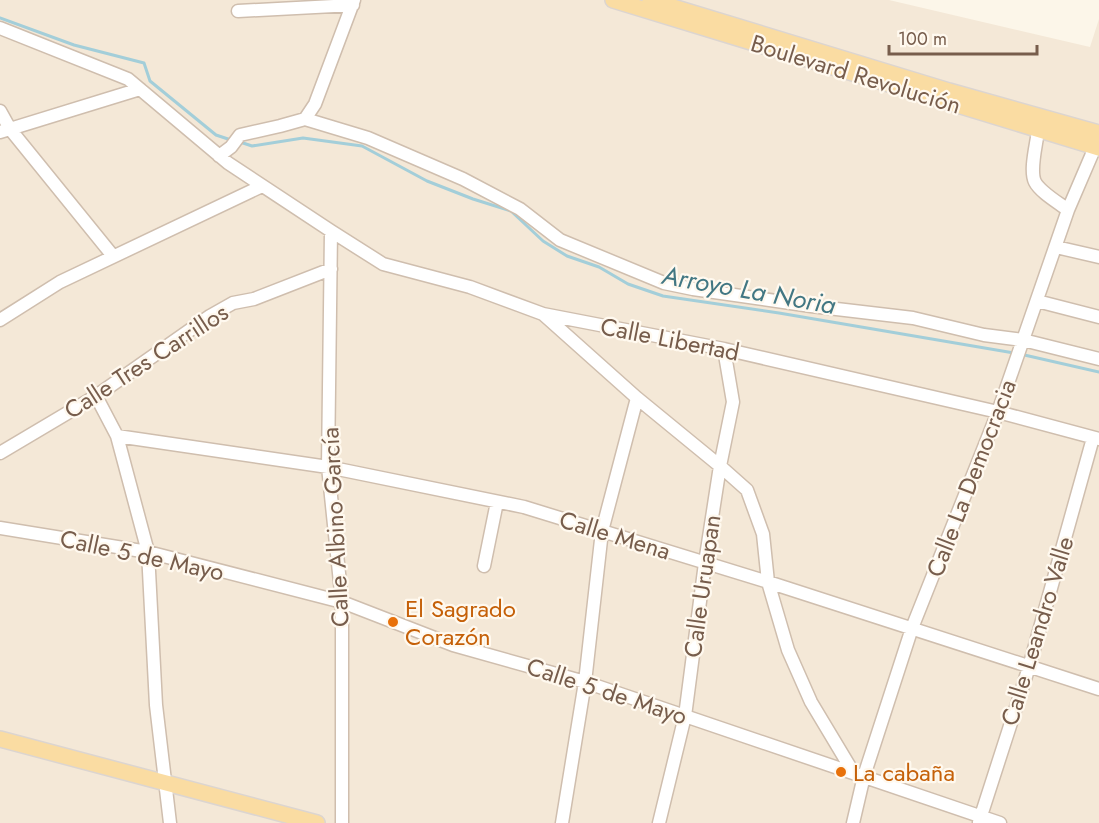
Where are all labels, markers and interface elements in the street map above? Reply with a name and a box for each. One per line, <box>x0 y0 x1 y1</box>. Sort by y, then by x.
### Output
scale bar <box>889 18 1038 56</box>
street label: Boulevard Revolución <box>747 25 965 123</box>
text: 100 m <box>898 26 947 52</box>
water label: Arroyo La Noria <box>658 256 839 324</box>
street label: Calle Tres Carrillos <box>57 295 235 427</box>
street label: Calle Libertad <box>598 308 742 370</box>
street label: Calle La Democracia <box>917 374 1025 582</box>
street label: Calle Albino García <box>312 426 358 628</box>
street label: Calle Mena <box>555 502 675 568</box>
street label: Calle Uruapan <box>675 512 729 660</box>
street label: Calle 5 de Mayo <box>57 521 227 589</box>
street label: Calle Leandro Valle <box>992 532 1082 730</box>
place label: El Sagrado Corazón <box>405 591 516 654</box>
marker: El Sagrado Corazón <box>386 615 400 629</box>
street label: Calle 5 de Mayo <box>522 649 692 733</box>
place label: La cabaña <box>853 755 955 790</box>
marker: La cabaña <box>834 765 848 779</box>

